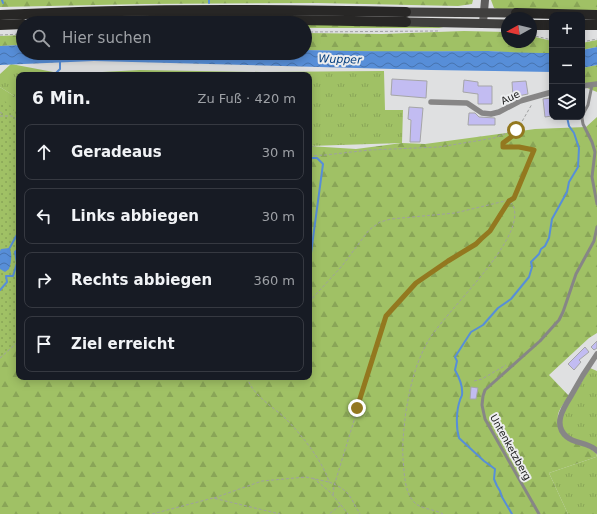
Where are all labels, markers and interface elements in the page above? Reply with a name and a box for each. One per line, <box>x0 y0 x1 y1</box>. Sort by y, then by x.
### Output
north arrow <box>501 12 537 48</box>
map controls <box>549 12 585 120</box>
button: + <box>549 12 585 48</box>
search box <box>16 16 312 60</box>
icon: search <box>30 27 52 49</box>
text: Hier suchen <box>62 29 151 47</box>
button: − <box>549 48 585 84</box>
water label: Wupper <box>318 52 363 67</box>
button: layers <box>549 84 585 120</box>
text: 6 Min. <box>32 88 91 108</box>
street label: Aue <box>499 88 521 107</box>
text: Zu Fuß · 420 m <box>198 91 296 106</box>
route start <box>507 121 525 139</box>
icon: ahead <box>33 141 55 163</box>
text: Geradeaus <box>71 143 162 161</box>
text: 30 m <box>262 145 295 160</box>
icon: left <box>33 205 55 227</box>
text: Links abbiegen <box>71 207 199 225</box>
text: 30 m <box>262 209 295 224</box>
icon: right <box>33 269 55 291</box>
text: Rechts abbiegen <box>71 271 212 289</box>
text: 360 m <box>253 273 295 288</box>
icon: arrive <box>33 333 55 355</box>
text: Ziel erreicht <box>71 335 175 353</box>
route end <box>348 399 366 417</box>
street label: Untenketzberg <box>488 412 533 482</box>

